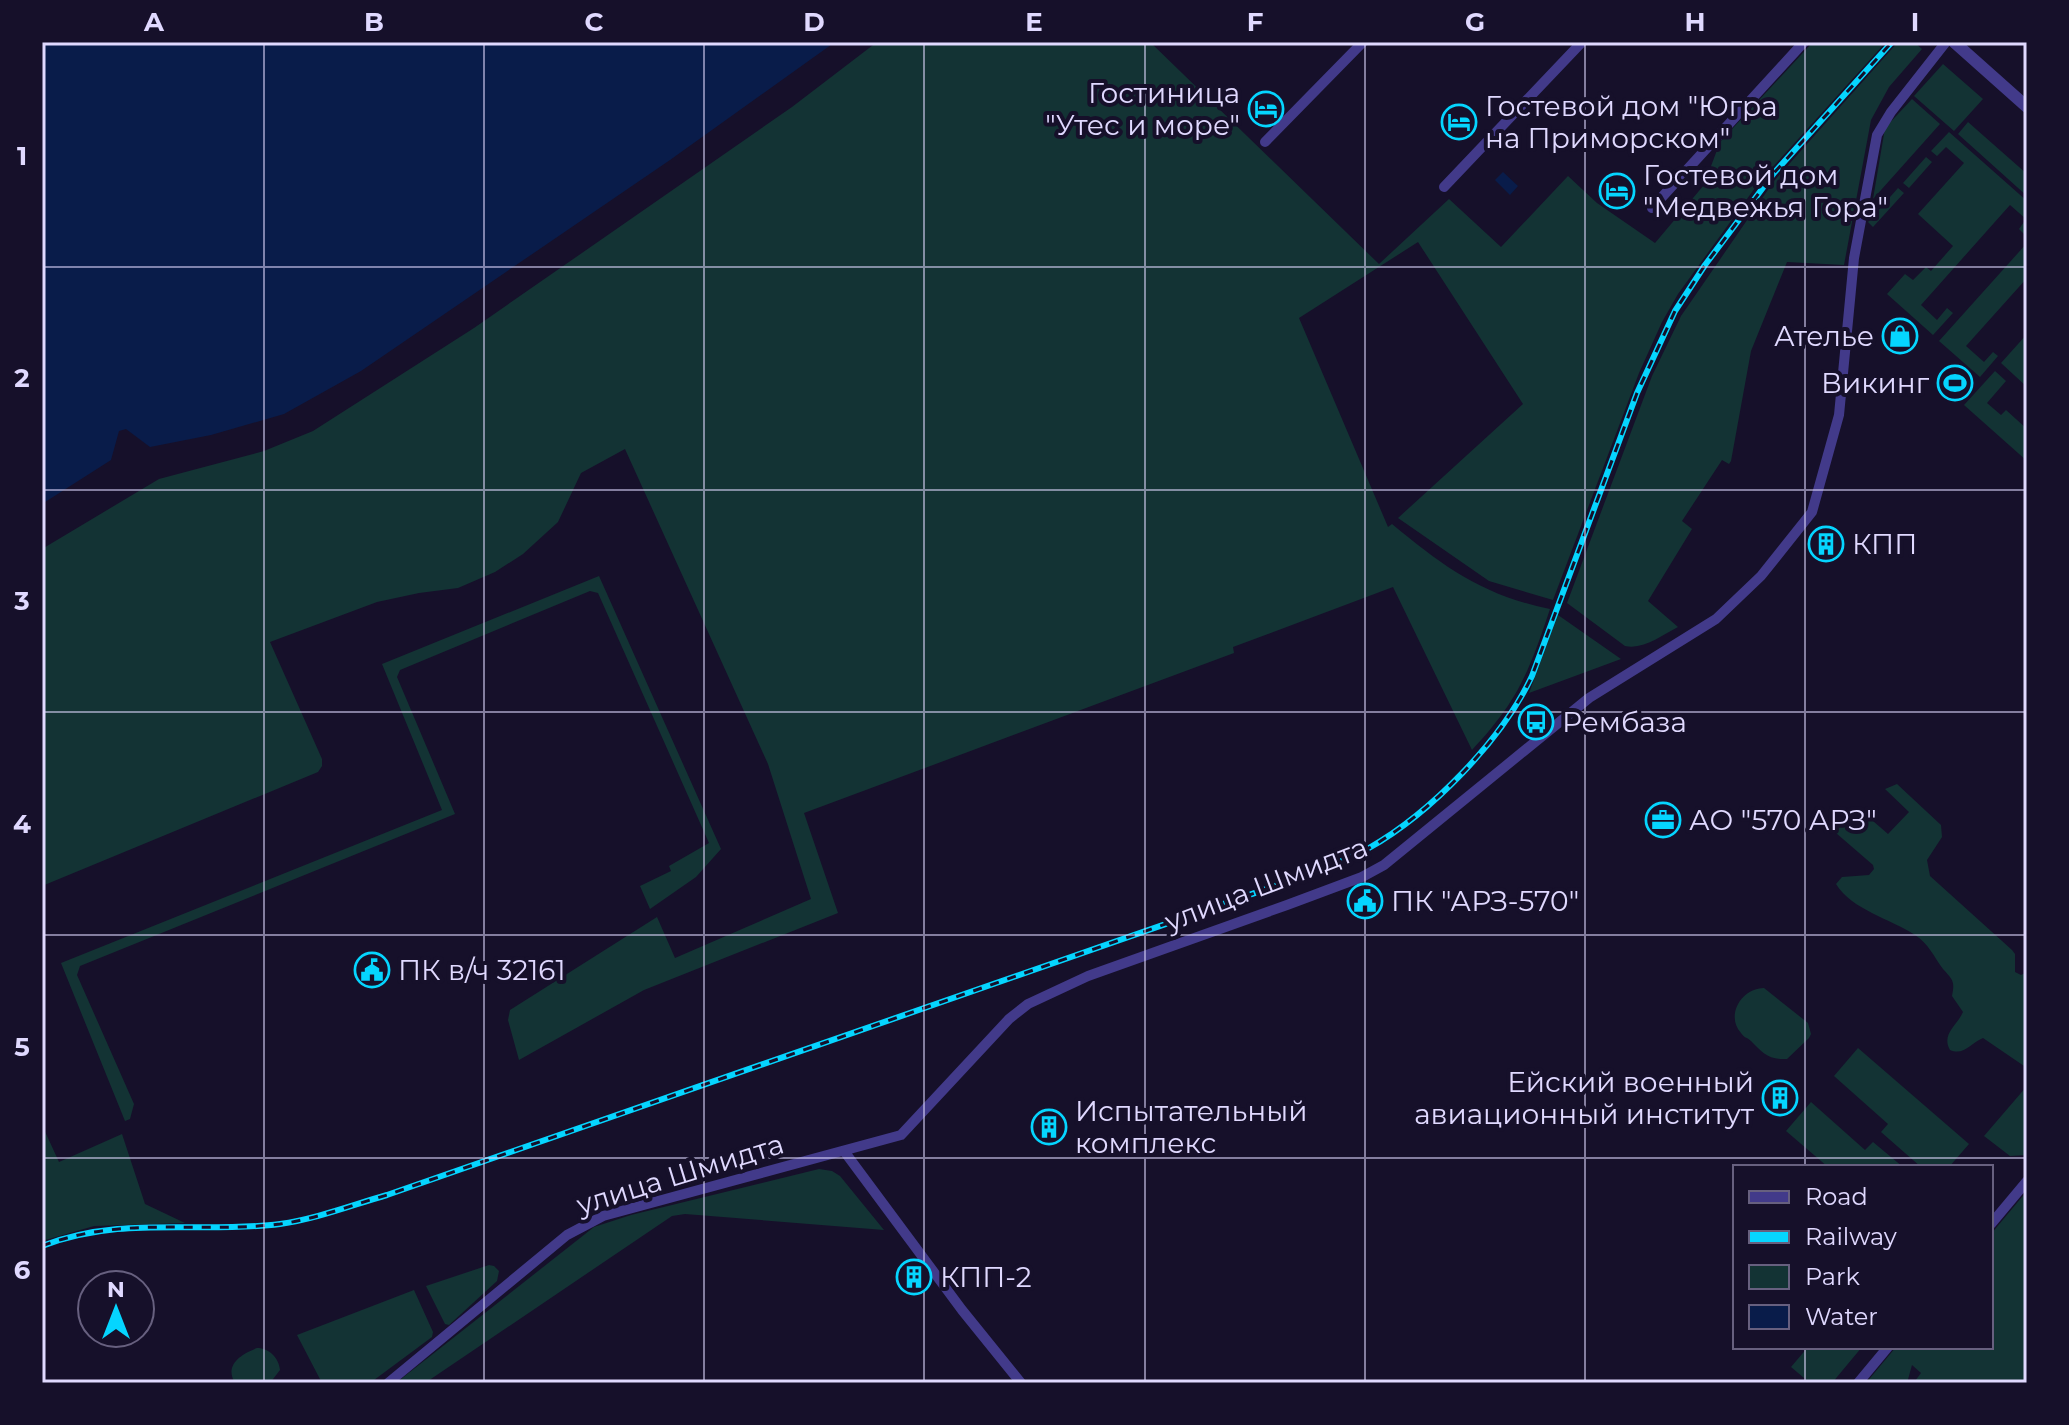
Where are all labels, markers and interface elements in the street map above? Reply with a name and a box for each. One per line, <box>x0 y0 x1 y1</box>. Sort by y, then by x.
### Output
text: A <box>143 6 165 38</box>
text: B <box>364 6 384 38</box>
text: C <box>585 6 604 38</box>
text: D <box>803 6 825 38</box>
text: E <box>1025 6 1043 38</box>
text: F <box>1247 6 1263 38</box>
text: G <box>1465 6 1485 38</box>
text: H <box>1684 6 1706 38</box>
text: I <box>1911 6 1919 38</box>
place label: Гостиница "Утес и море" <box>1045 76 1240 142</box>
place label: Гостевой дом "Югра на Приморском" <box>1485 89 1778 155</box>
hotel icon: Гостиница "Утес и море" <box>1247 90 1285 128</box>
hotel icon: Гостевой дом "Югра на Приморском" <box>1440 103 1478 141</box>
text: 1 <box>17 140 27 172</box>
place label: Гостевой дом "Медвежья Гора" <box>1643 158 1888 224</box>
hotel icon: Гостевой дом "Медвежья Гора" <box>1598 172 1636 210</box>
shop icon: Ателье <box>1881 317 1919 355</box>
place label: Ателье <box>1774 319 1874 353</box>
text: 2 <box>14 362 30 394</box>
sports icon: Викинг <box>1936 364 1974 402</box>
place label: Викинг <box>1821 366 1930 400</box>
building icon: КПП <box>1807 525 1845 563</box>
place label: КПП <box>1852 527 1917 561</box>
text: 3 <box>13 585 30 617</box>
bus stop icon: Рембаза <box>1517 703 1555 741</box>
place label: Рембаза <box>1562 705 1687 739</box>
office icon: АО "570 АРЗ" <box>1644 801 1682 839</box>
place label: АО "570 АРЗ" <box>1689 803 1877 837</box>
text: 4 <box>13 808 31 840</box>
street label: улица Шмидта <box>1159 830 1372 939</box>
public building icon: ПК "АРЗ-570" <box>1346 882 1384 920</box>
place label: ПК "АРЗ-570" <box>1391 884 1579 918</box>
public building icon: ПК в/ч 32161 <box>353 951 391 989</box>
place label: ПК в/ч 32161 <box>398 953 566 987</box>
text: 5 <box>14 1031 30 1063</box>
place label: Ейский военный авиационный институт <box>1414 1065 1755 1131</box>
building icon: Ейский военный авиационный институт <box>1761 1079 1799 1117</box>
place label: Испытательный комплекс <box>1075 1094 1307 1160</box>
building icon: Испытательный комплекс <box>1030 1108 1068 1146</box>
street label: улица Шмидта <box>571 1126 788 1222</box>
legend <box>1733 1165 1993 1349</box>
text: Road <box>1805 1182 1868 1211</box>
text: Railway <box>1805 1222 1897 1251</box>
text: 6 <box>14 1254 31 1286</box>
building icon: КПП-2 <box>895 1258 933 1296</box>
place label: КПП-2 <box>940 1260 1032 1294</box>
text: Park <box>1805 1262 1860 1291</box>
north arrow <box>76 1269 156 1349</box>
text: N <box>107 1276 125 1303</box>
text: Water <box>1805 1302 1878 1331</box>

